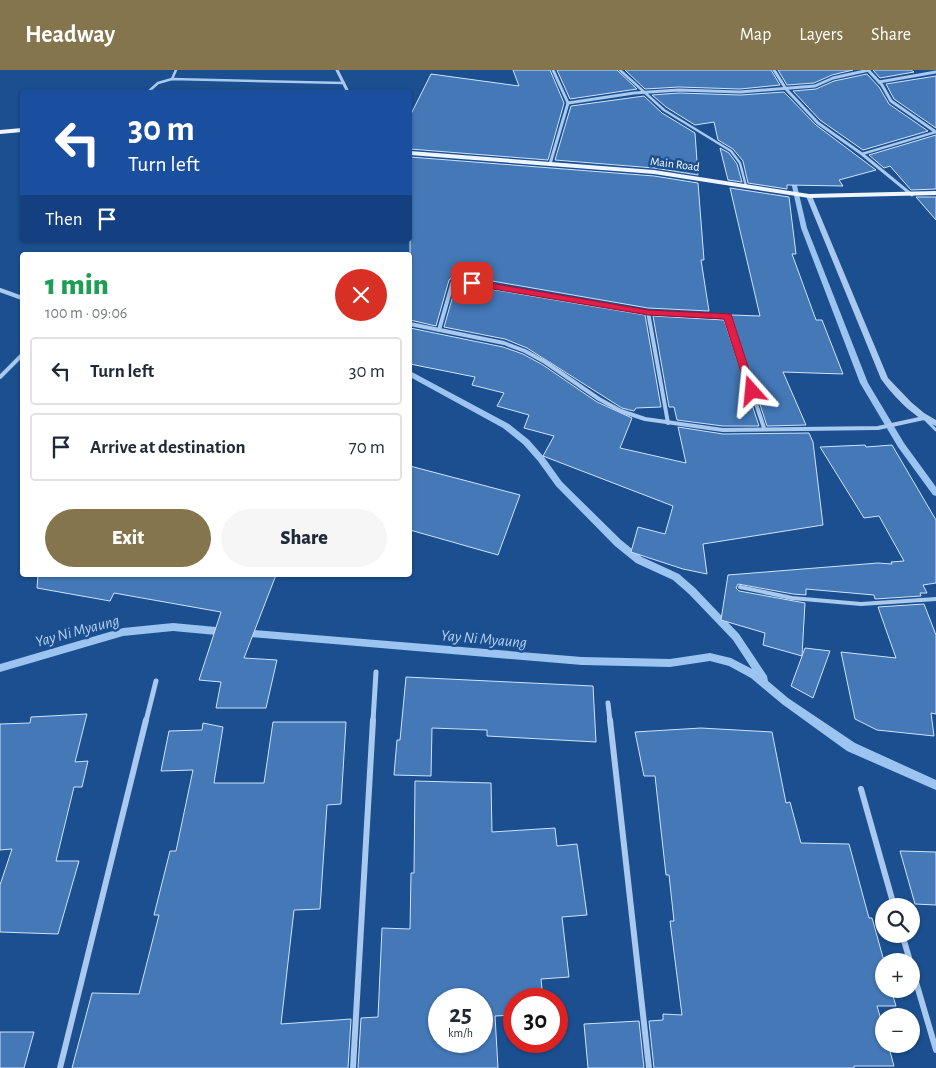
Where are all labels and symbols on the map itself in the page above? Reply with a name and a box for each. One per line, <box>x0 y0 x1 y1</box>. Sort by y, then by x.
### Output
street label: Main Road <box>650 155 700 173</box>
pin <box>451 262 493 304</box>
position arrow <box>725 364 777 416</box>
water label: Yay Ni Myaung <box>34 612 121 650</box>
water label: Yay Ni Myaung <box>440 627 528 651</box>
speed limit sign: 30 <box>503 988 568 1053</box>

